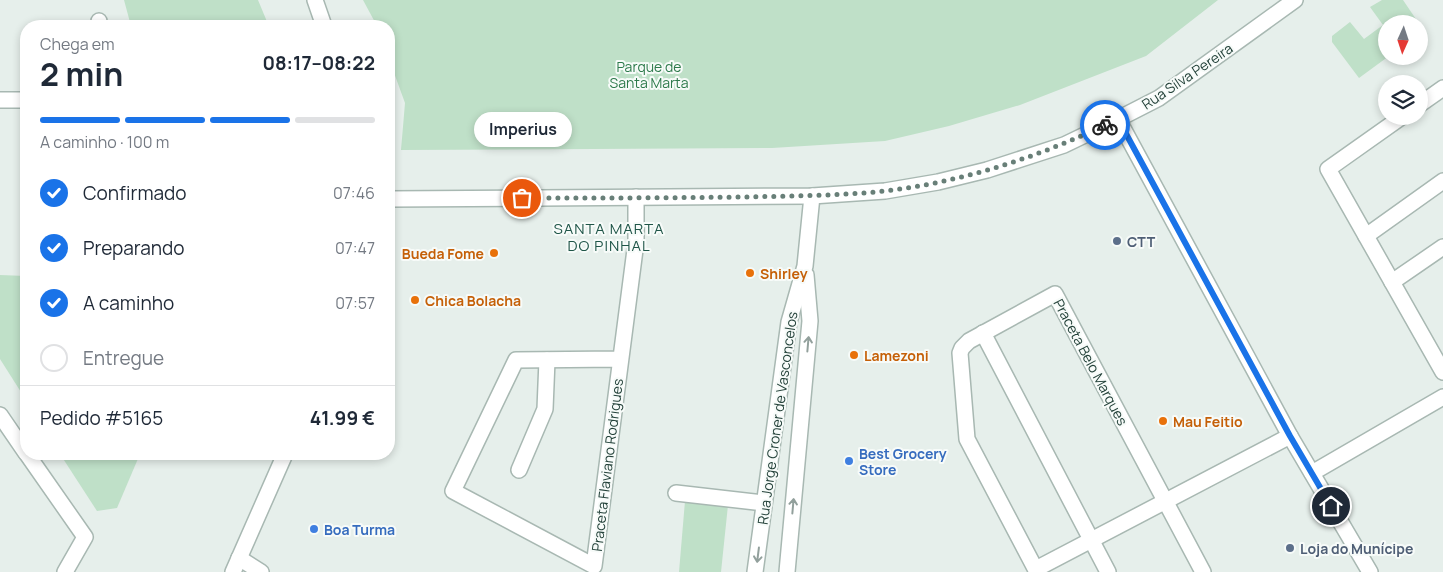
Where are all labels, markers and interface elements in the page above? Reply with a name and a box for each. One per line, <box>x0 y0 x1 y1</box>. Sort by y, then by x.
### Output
north arrow <box>1378 15 1428 65</box>
map controls <box>1378 15 1428 125</box>
text: Chega em <box>40 33 115 55</box>
street label: Rua Silva Pereira <box>1138 39 1236 113</box>
text: 08:17–08:22 <box>262 50 375 76</box>
text: 2 min <box>40 52 123 96</box>
park label: Parque de Santa Marta <box>610 57 688 92</box>
button: layers <box>1378 75 1428 125</box>
courier <box>1080 100 1130 150</box>
icon: bike <box>1091 111 1119 139</box>
callout: Imperius <box>473 113 571 148</box>
text: Imperius <box>489 118 557 140</box>
text: A caminho · 100 m <box>40 131 169 153</box>
pin <box>501 177 543 219</box>
icon: check <box>40 179 68 207</box>
text: Confirmado <box>83 180 187 206</box>
text: 07:46 <box>333 182 375 204</box>
icon: bag <box>508 184 536 212</box>
district label: SANTA MARTA DO PINHAL <box>554 218 664 256</box>
place label: CTT <box>1127 232 1156 251</box>
icon: check <box>40 234 68 262</box>
text: Preparando <box>83 235 185 261</box>
marker: CTT <box>1111 235 1123 247</box>
text: 07:47 <box>335 237 375 259</box>
place label: Bueda Fome <box>402 244 484 263</box>
marker: Bueda Fome <box>488 247 500 259</box>
place label: Shirley <box>760 264 808 283</box>
marker: Shirley <box>744 267 756 279</box>
icon: check <box>40 289 68 317</box>
text: A caminho <box>83 290 174 316</box>
place label: Chica Bolacha <box>425 291 521 310</box>
text: 07:57 <box>335 292 375 314</box>
marker: Chica Bolacha <box>409 294 421 306</box>
street label: Praceta Belo Marques <box>1050 295 1132 429</box>
street label: Rua Jorge Croner de Vasconcelos <box>753 310 801 526</box>
one-way arrow <box>803 337 813 353</box>
text: Entregue <box>83 345 164 371</box>
place label: Lamezoni <box>864 346 929 365</box>
marker: Lamezoni <box>848 349 860 361</box>
street label: Praceta Flaviano Rodrigues <box>587 377 627 553</box>
text: Pedido #5165 <box>40 405 163 431</box>
text: 41.99 € <box>310 405 375 431</box>
place label: Mau Feitio <box>1173 412 1243 431</box>
marker: Mau Feitio <box>1157 415 1169 427</box>
place label: Best Grocery Store <box>859 444 947 479</box>
marker: Best Grocery Store <box>843 455 855 467</box>
pin <box>1310 485 1352 527</box>
icon: home <box>1317 492 1345 520</box>
one-way arrow <box>789 498 798 514</box>
place label: Boa Turma <box>324 520 395 539</box>
marker: Boa Turma <box>308 523 320 535</box>
place label: Loja do Munícipe <box>1300 539 1413 558</box>
marker: Loja do Munícipe <box>1284 542 1296 554</box>
one-way arrow <box>752 547 762 563</box>

